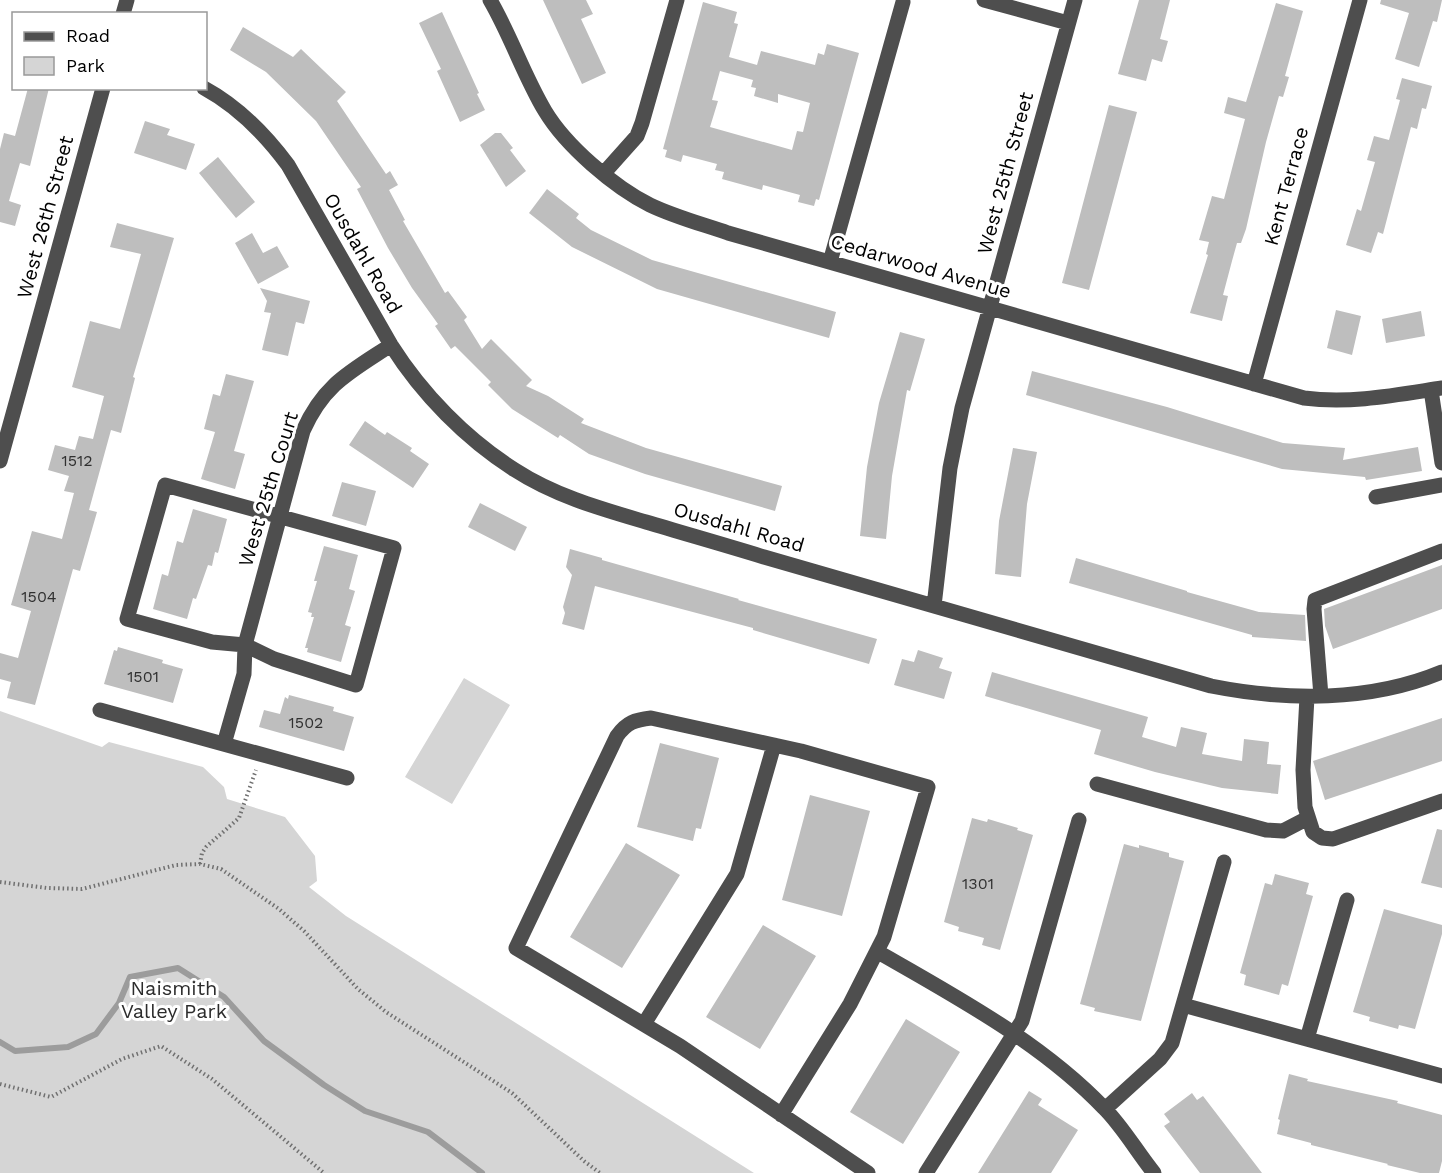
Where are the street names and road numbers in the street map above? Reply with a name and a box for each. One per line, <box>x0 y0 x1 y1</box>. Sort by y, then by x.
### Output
street label: West 25th Street <box>972 89 1038 257</box>
street label: Kent Terrace <box>1259 124 1313 248</box>
street label: West 26th Street <box>12 132 78 301</box>
street label: Ousdahl Road <box>319 188 407 318</box>
street label: Cedarwood Avenue <box>828 229 1014 303</box>
street label: West 25th Court <box>233 408 303 569</box>
street label: Ousdahl Road <box>671 497 807 557</box>

